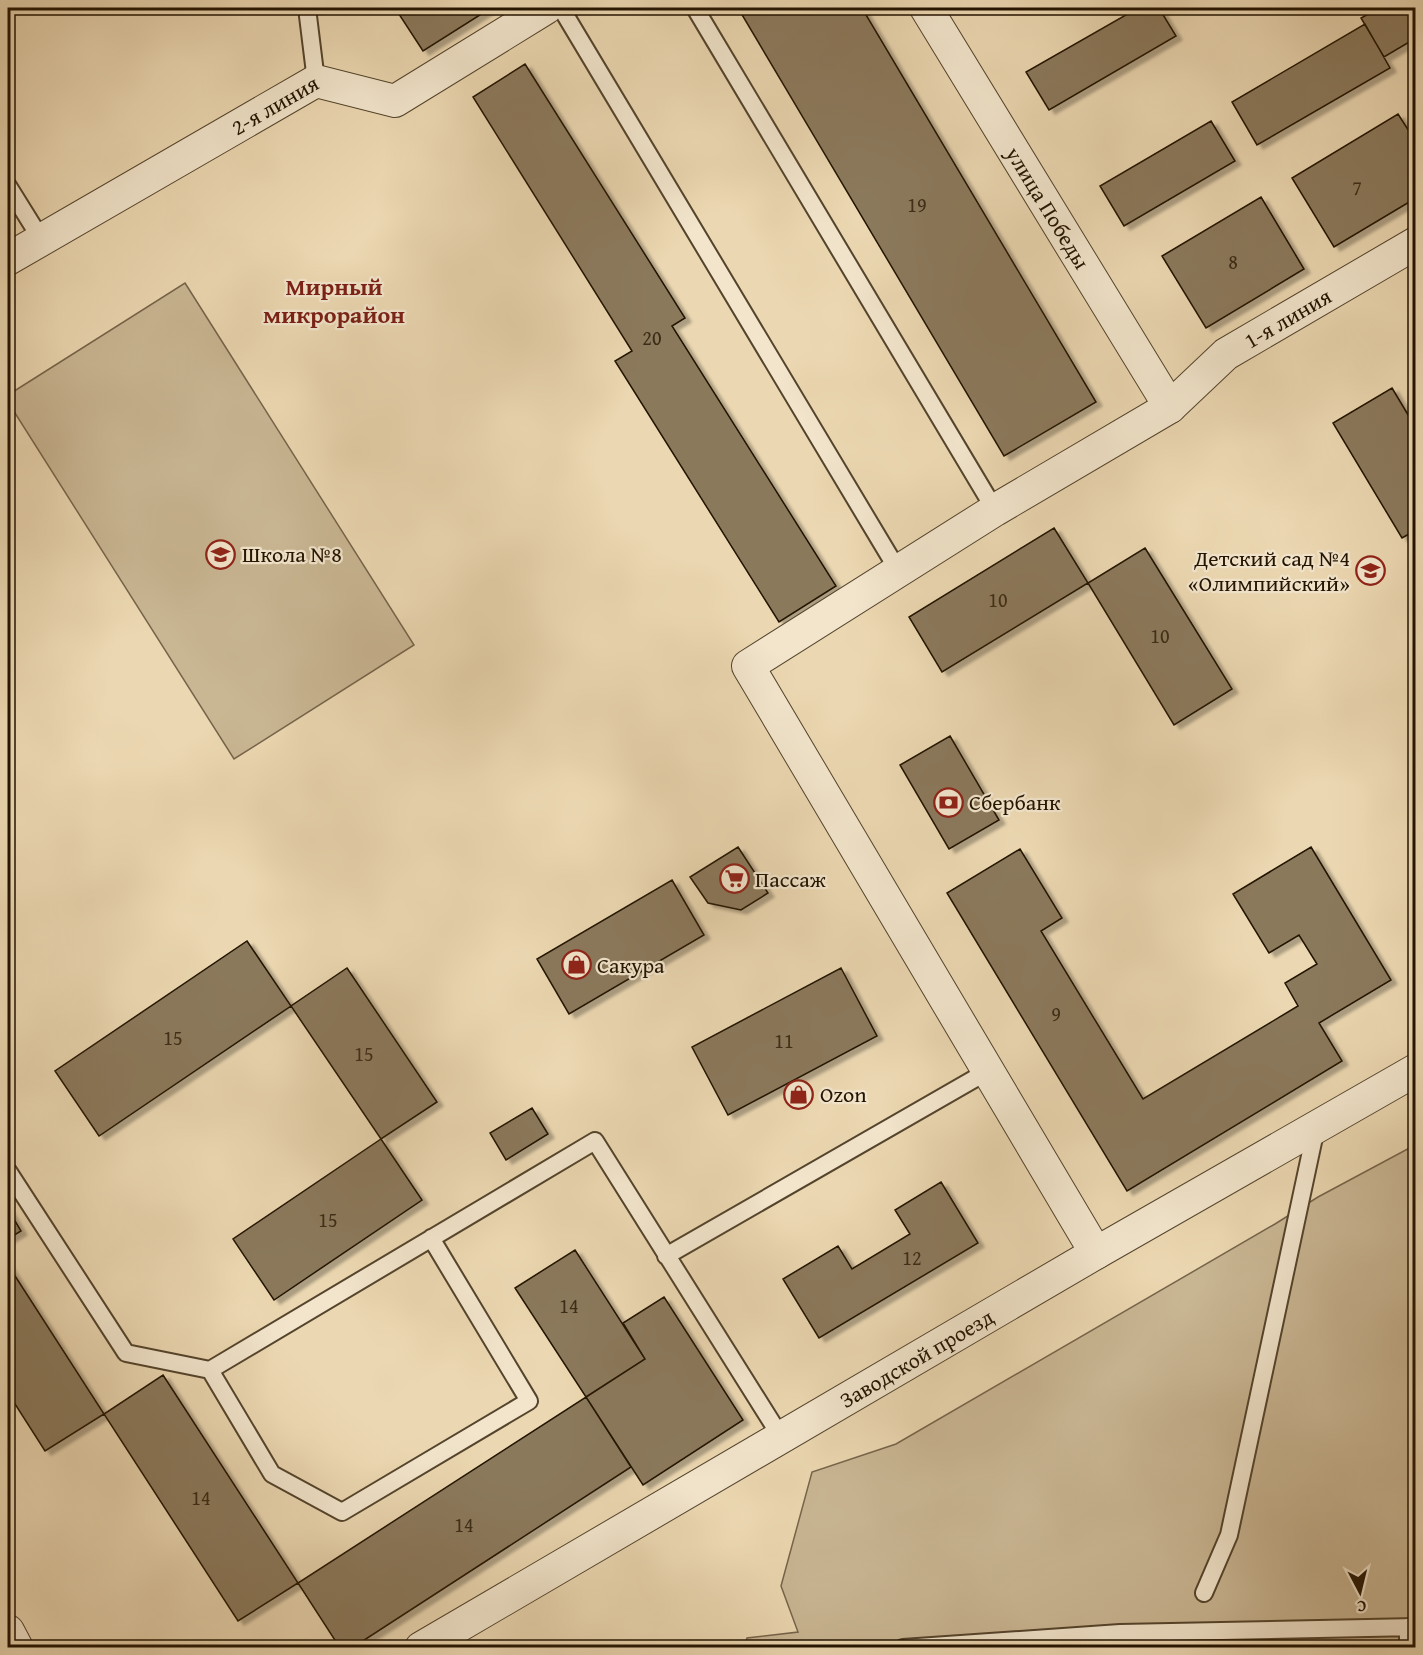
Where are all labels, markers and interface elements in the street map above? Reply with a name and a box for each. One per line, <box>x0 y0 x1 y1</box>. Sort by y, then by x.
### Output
street label: 2-я линия <box>225 67 324 143</box>
street label: улица Победы <box>998 139 1098 275</box>
house number: 7 <box>1352 173 1362 202</box>
house number: 19 <box>907 190 927 219</box>
house number: 8 <box>1228 247 1238 276</box>
district label: Мирный микрорайон <box>263 269 405 332</box>
street label: 1-я линия <box>1238 280 1337 356</box>
house number: 20 <box>642 323 662 352</box>
school or university icon: Школа №8 <box>205 538 237 570</box>
place label: Школа №8 <box>242 538 342 570</box>
place label: Детский сад №4 «Олимпийский» <box>1188 542 1350 599</box>
school or university icon: Детский сад №4 «Олимпийский» <box>1355 555 1387 587</box>
house number: 10 <box>988 585 1008 614</box>
house number: 10 <box>1150 621 1170 650</box>
bank icon: Сбербанк <box>932 786 964 818</box>
place label: Сбербанк <box>969 786 1061 818</box>
supermarket icon: Пассаж <box>718 863 750 895</box>
place label: Пассаж <box>755 863 827 895</box>
shop icon: Сакура <box>560 949 592 981</box>
place label: Сакура <box>597 949 665 981</box>
house number: 9 <box>1051 999 1061 1028</box>
house number: 15 <box>163 1023 183 1052</box>
house number: 11 <box>774 1026 794 1055</box>
house number: 15 <box>354 1039 374 1068</box>
shop icon: Ozon <box>783 1078 815 1110</box>
place label: Ozon <box>820 1078 867 1110</box>
house number: 15 <box>318 1205 338 1234</box>
house number: 12 <box>902 1243 922 1272</box>
house number: 14 <box>559 1291 579 1320</box>
street label: Заводской проезд <box>833 1300 999 1416</box>
house number: 14 <box>191 1483 211 1512</box>
house number: 14 <box>454 1510 474 1539</box>
north arrow <box>1330 1562 1390 1622</box>
text: С <box>1356 1594 1368 1619</box>

